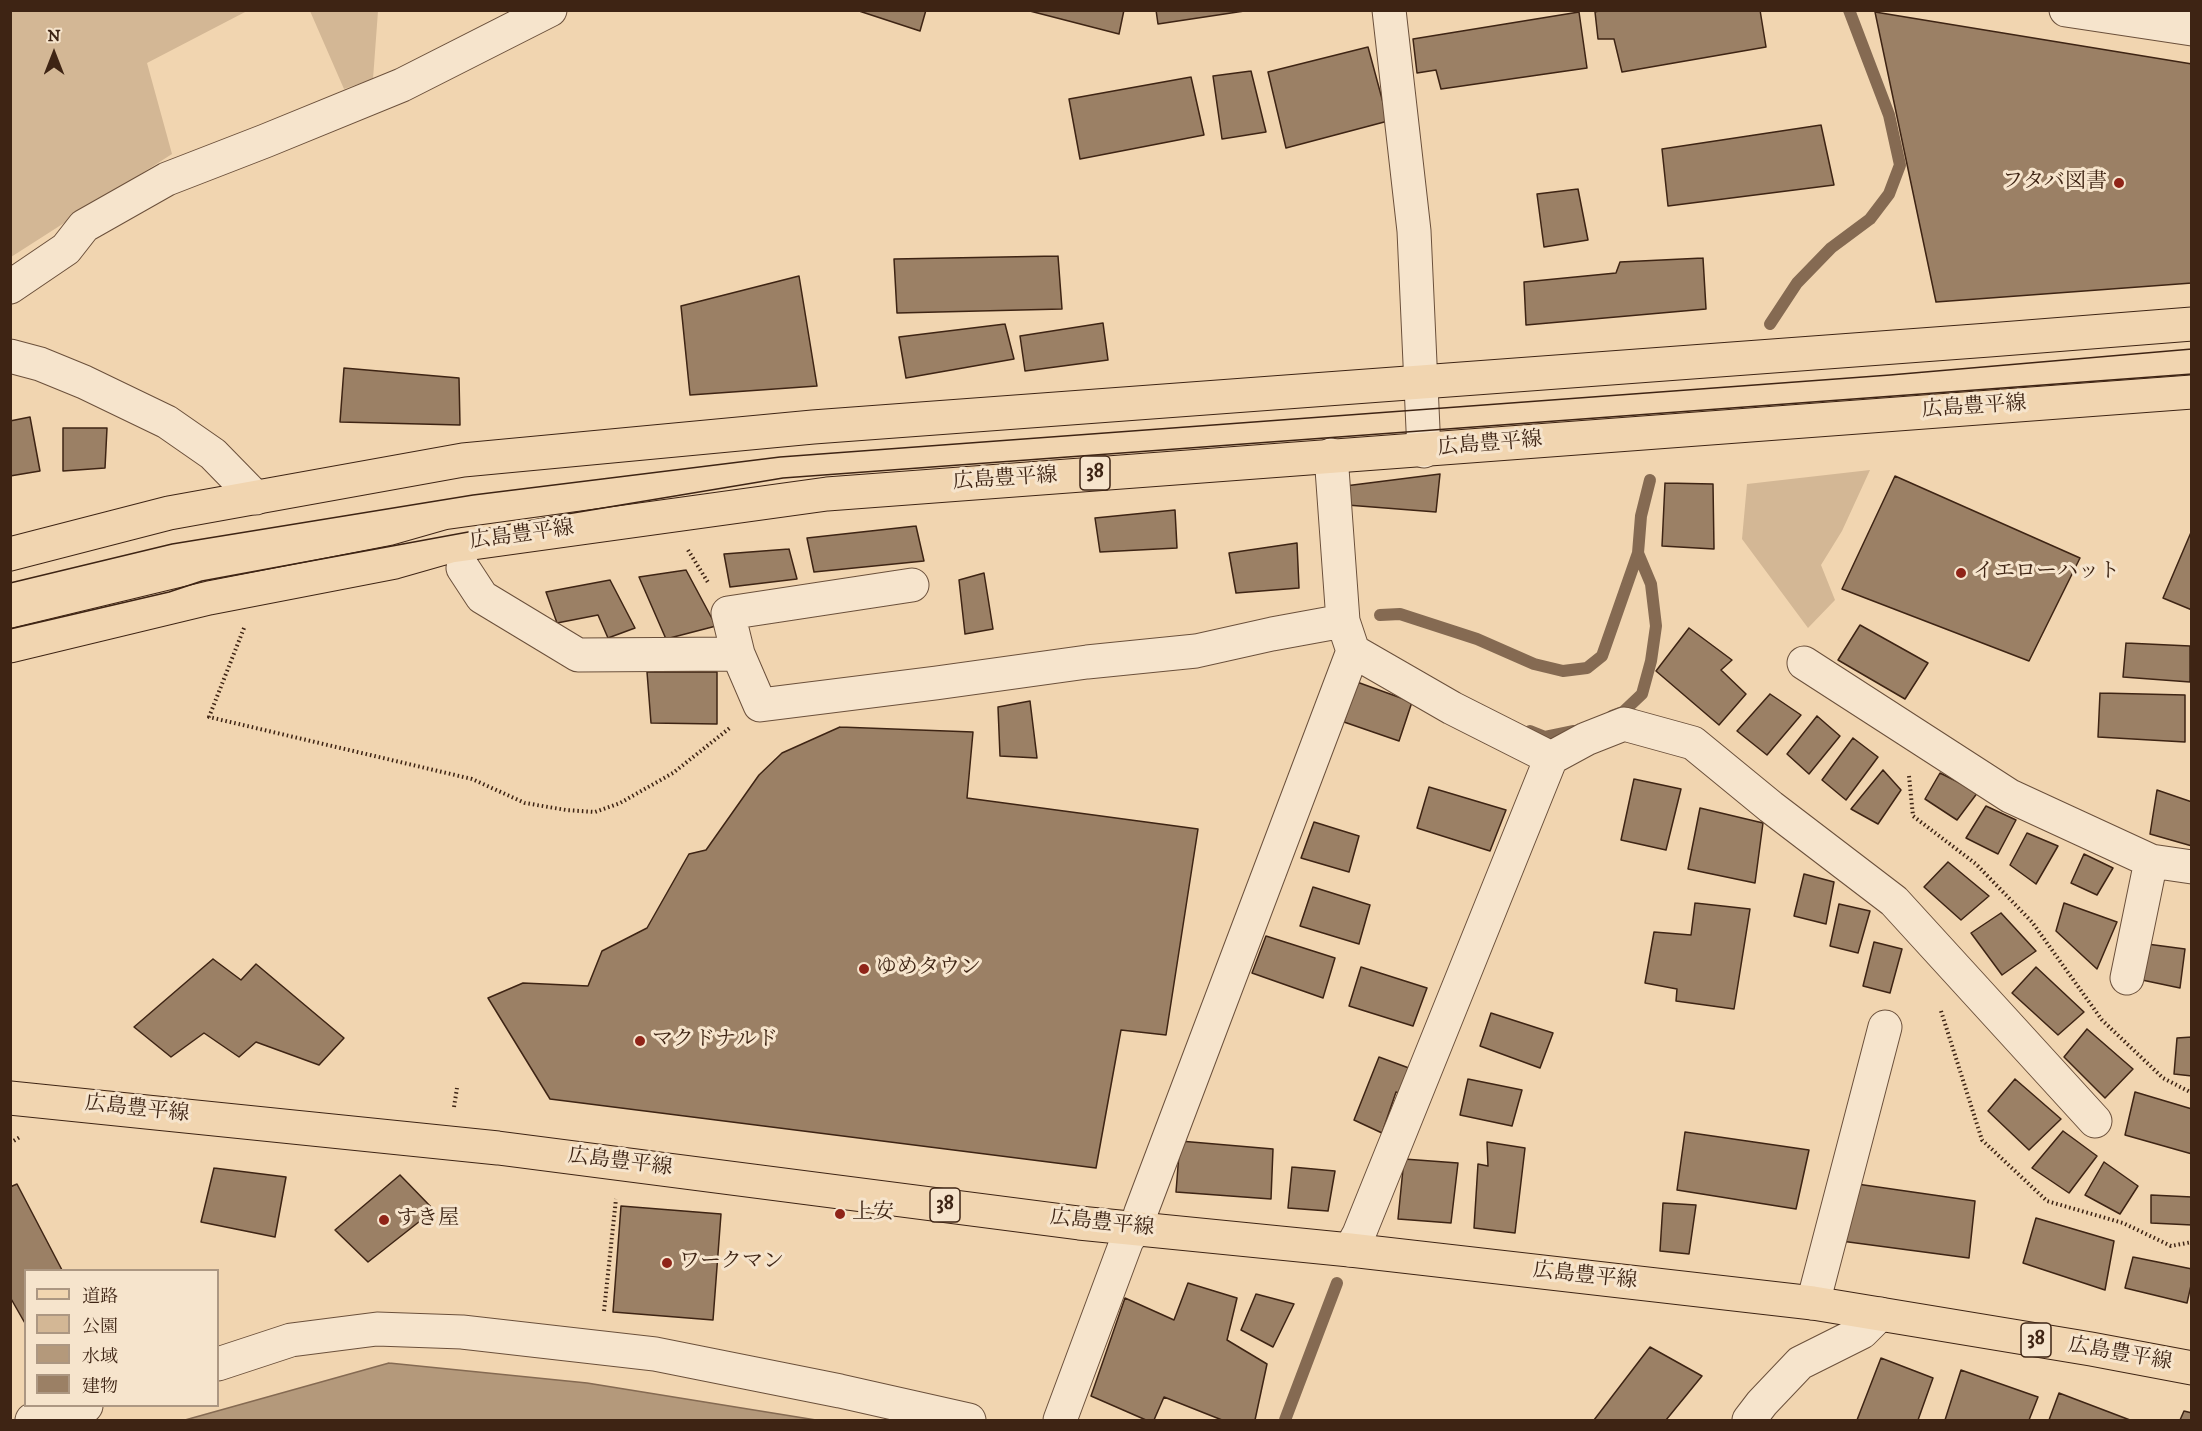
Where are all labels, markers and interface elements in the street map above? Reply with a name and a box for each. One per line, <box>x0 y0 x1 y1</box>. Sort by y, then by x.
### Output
north arrow <box>24 24 84 84</box>
text: N <box>47 26 61 46</box>
place label: フタバ図書 <box>2002 170 2107 196</box>
marker: フタバ図書 <box>2112 176 2126 190</box>
street label: 広島豊平線 <box>1921 392 2027 424</box>
street label: 広島豊平線 <box>1437 428 1543 462</box>
road number: 38 <box>1080 456 1110 490</box>
street label: 広島豊平線 <box>952 464 1058 496</box>
street label: 広島豊平線 <box>468 516 576 556</box>
place label: イエローハット <box>1973 560 2120 586</box>
marker: イエローハット <box>1954 566 1968 580</box>
place label: ゆめタウン <box>876 956 981 982</box>
marker: ゆめタウン <box>857 962 871 976</box>
place label: マクドナルド <box>652 1028 778 1054</box>
marker: マクドナルド <box>633 1034 647 1048</box>
street label: 広島豊平線 <box>83 1092 191 1128</box>
street label: 広島豊平線 <box>566 1144 674 1182</box>
road number: 38 <box>930 1188 960 1222</box>
place label: 上安 <box>852 1201 894 1227</box>
street label: 広島豊平線 <box>1048 1206 1156 1242</box>
place label: すき屋 <box>396 1207 459 1233</box>
marker: 上安 <box>833 1207 847 1221</box>
marker: すき屋 <box>377 1213 391 1227</box>
place label: ワークマン <box>679 1250 784 1276</box>
marker: ワークマン <box>660 1256 674 1270</box>
street label: 広島豊平線 <box>1531 1259 1639 1295</box>
legend <box>24 1269 219 1407</box>
text: 道路 <box>82 1286 118 1308</box>
text: 公園 <box>82 1316 118 1338</box>
road number: 38 <box>2021 1323 2051 1357</box>
street label: 広島豊平線 <box>2066 1333 2174 1377</box>
text: 水域 <box>82 1346 118 1368</box>
text: 建物 <box>82 1376 118 1398</box>

